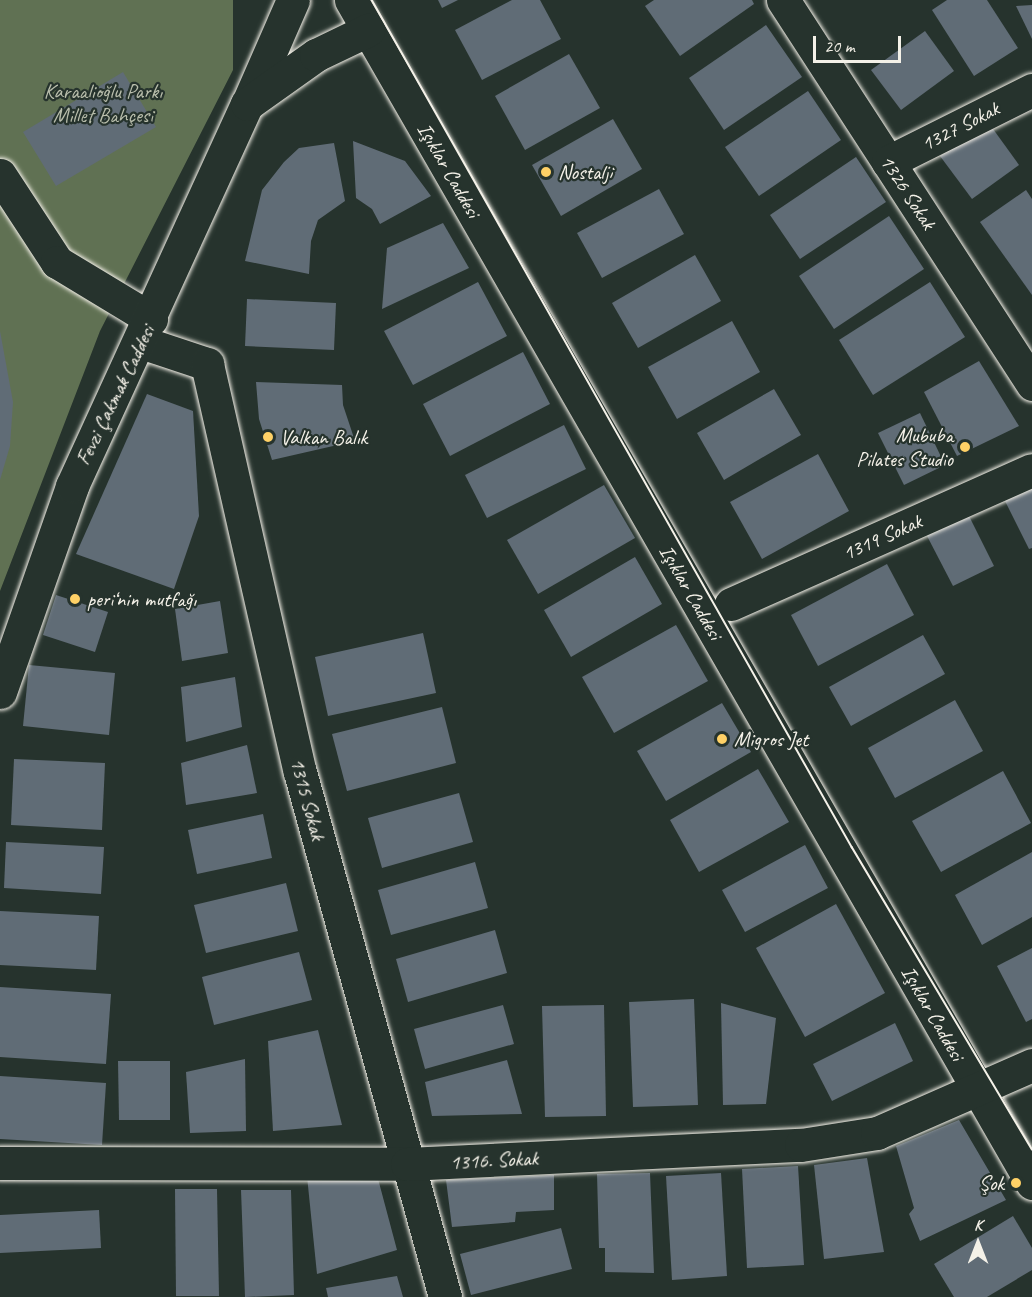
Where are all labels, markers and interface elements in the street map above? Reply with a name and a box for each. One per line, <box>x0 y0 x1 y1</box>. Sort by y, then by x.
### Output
scale bar <box>816 24 904 62</box>
text: 20 m <box>824 35 855 57</box>
park label: Karaalioğlu Parkı Millet Bahçesi <box>43 78 163 128</box>
street label: 1327 Sokak <box>917 96 1003 156</box>
street label: Işıklar Caddesi <box>412 118 486 222</box>
street label: 1326 Sokak <box>875 150 941 234</box>
place label: Nostalji <box>558 159 612 185</box>
marker: Nostalji <box>539 165 553 179</box>
street label: Fevzi Çakmak Caddesi <box>70 321 160 469</box>
place label: Mububa Pilates Studio <box>856 422 953 472</box>
place label: Valkan Balık <box>280 424 368 450</box>
marker: Valkan Balık <box>261 430 275 444</box>
marker: Mububa Pilates Studio <box>958 440 972 454</box>
street label: 1319 Sokak <box>838 508 926 566</box>
street label: Işıklar Caddesi <box>654 540 728 644</box>
place label: peri‘nin mutfağı <box>87 586 196 612</box>
marker: peri‘nin mutfağı <box>68 592 82 606</box>
place label: Migros Jet <box>734 726 808 752</box>
marker: Migros Jet <box>715 732 729 746</box>
street label: 1315 Sokak <box>285 755 331 843</box>
street label: Işıklar Caddesi <box>896 961 970 1065</box>
street label: 1316. Sokak <box>449 1145 539 1175</box>
place label: Şok <box>979 1170 1004 1196</box>
marker: Şok <box>1009 1176 1023 1190</box>
north arrow <box>948 1213 1008 1273</box>
text: K <box>974 1215 982 1235</box>

